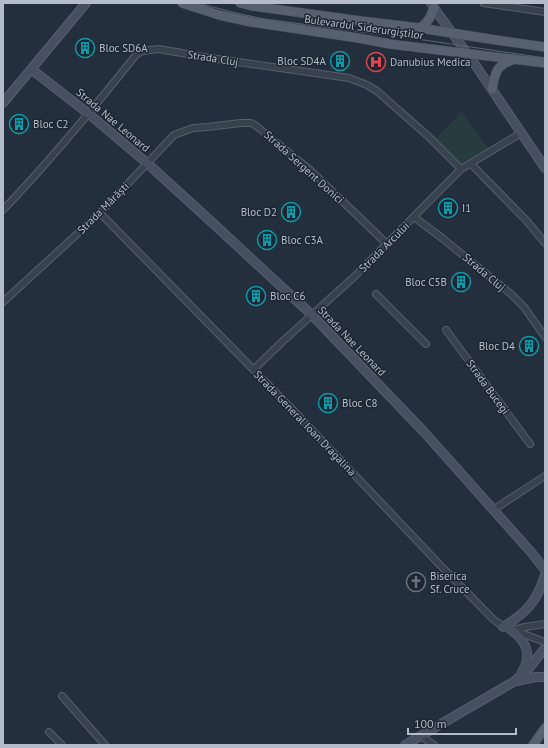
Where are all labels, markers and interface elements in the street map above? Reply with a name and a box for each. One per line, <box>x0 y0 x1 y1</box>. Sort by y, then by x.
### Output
street label: Bulevardul Siderurgiștilor <box>304 12 425 42</box>
building icon: Bloc SD6A <box>74 37 96 59</box>
place label: Bloc SD6A <box>99 41 148 55</box>
street label: Strada Cluj <box>187 47 240 69</box>
building icon: Bloc SD4A <box>329 50 351 72</box>
hospital icon: Danubius Medica <box>365 51 387 73</box>
place label: Bloc SD4A <box>277 54 327 68</box>
place label: Danubius Medica <box>390 55 471 69</box>
street label: Strada Nae Leonard <box>73 85 153 155</box>
building icon: Bloc C2 <box>8 113 30 135</box>
place label: Bloc C2 <box>33 117 68 131</box>
street label: Strada Sergent Donici <box>261 128 347 206</box>
street label: Strada Mărăști <box>74 179 132 237</box>
building icon: I1 <box>437 197 459 219</box>
building icon: Bloc D2 <box>280 201 302 223</box>
place label: I1 <box>462 201 471 215</box>
place label: Bloc D2 <box>241 205 277 219</box>
street label: Strada Arcului <box>356 219 412 275</box>
building icon: Bloc C3A <box>256 229 278 251</box>
place label: Bloc C3A <box>281 233 323 247</box>
street label: Strada Cluj <box>460 250 508 294</box>
building icon: Bloc C5B <box>450 271 472 293</box>
place label: Bloc C5B <box>405 275 447 289</box>
building icon: Bloc C6 <box>245 285 267 307</box>
place label: Bloc C6 <box>270 289 305 303</box>
street label: Strada Nae Leonard <box>315 303 389 379</box>
building icon: Bloc D4 <box>518 335 540 357</box>
place label: Bloc D4 <box>479 339 515 353</box>
street label: Strada Bucegi <box>463 357 513 417</box>
street label: Strada General Ioan Dragalina <box>251 367 359 479</box>
building icon: Bloc C8 <box>317 392 339 414</box>
place label: Bloc C8 <box>342 396 377 410</box>
place label: Biserica Sf. Cruce <box>430 569 470 596</box>
church icon: Biserica Sf. Cruce <box>405 571 427 593</box>
scale bar <box>408 710 516 736</box>
text: 100 m <box>414 716 447 731</box>

